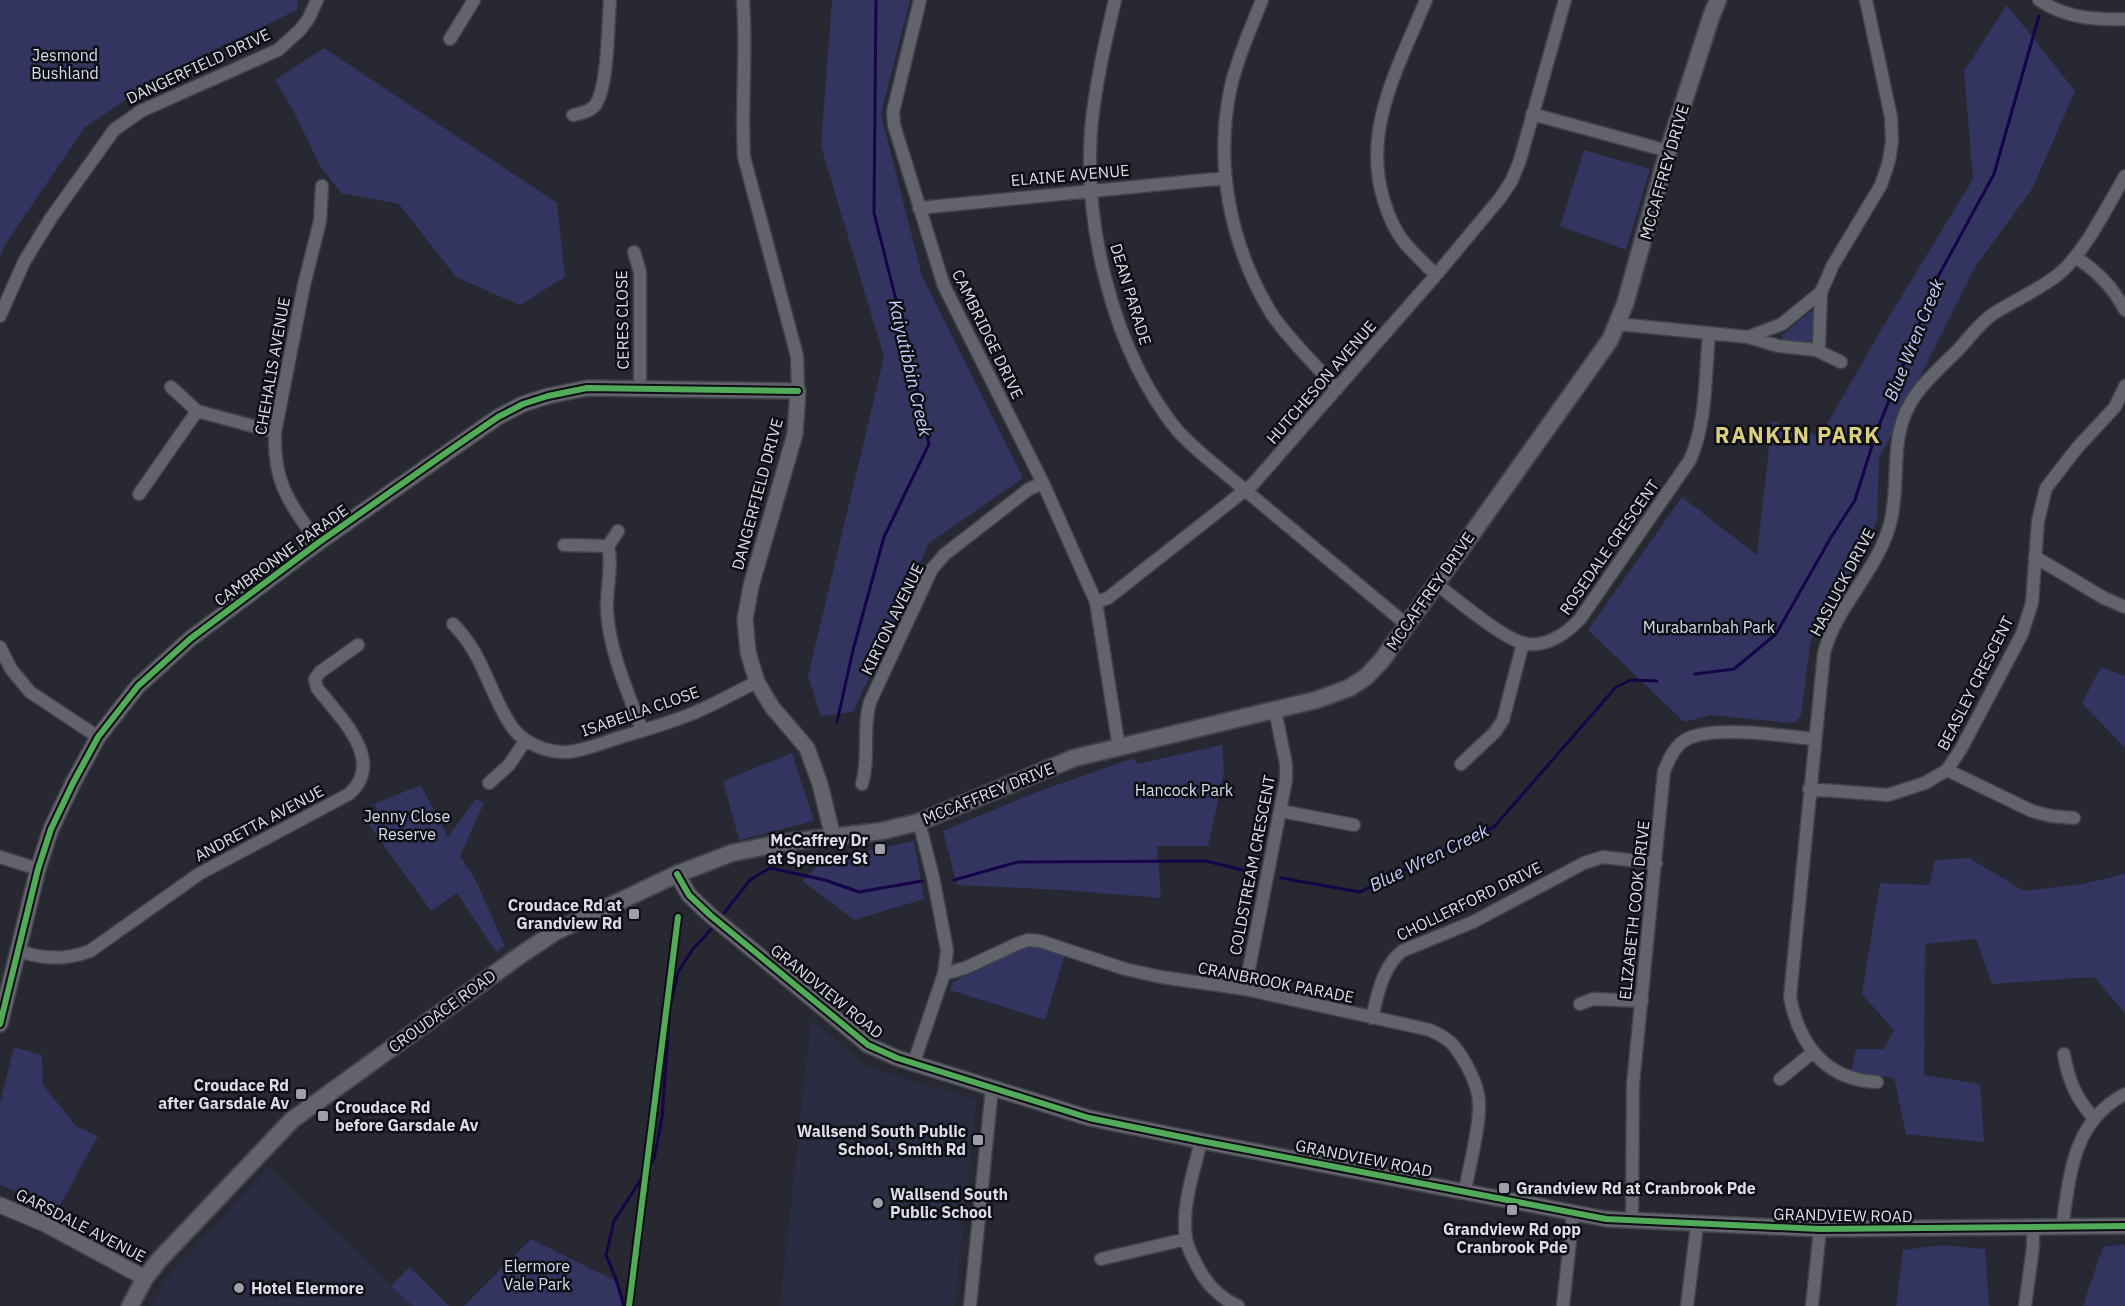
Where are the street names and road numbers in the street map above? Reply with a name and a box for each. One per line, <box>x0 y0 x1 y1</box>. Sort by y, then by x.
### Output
street label: DANGERFIELD DRIVE <box>123 24 273 108</box>
street label: MCCAFFREY DRIVE <box>1635 102 1693 242</box>
street label: ELAINE AVENUE <box>1010 160 1130 190</box>
street label: DEAN PARADE <box>1106 241 1156 347</box>
street label: CAMBRIDGE DRIVE <box>948 266 1028 402</box>
street label: CERES CLOSE <box>611 270 633 370</box>
street label: CHEHALIS AVENUE <box>250 295 294 437</box>
street label: HUTCHESON AVENUE <box>1262 316 1380 448</box>
street label: DANGERFIELD DRIVE <box>727 416 787 572</box>
street label: ROSEDALE CRESCENT <box>1555 476 1663 618</box>
street label: CAMBRONNE PARADE <box>210 500 352 610</box>
street label: HASLUCK DRIVE <box>1805 525 1879 639</box>
street label: MCCAFFREY DRIVE <box>1382 528 1478 654</box>
street label: KIRTON AVENUE <box>856 560 928 678</box>
street label: BEASLEY CRESCENT <box>1932 612 2018 754</box>
street label: ISABELLA CLOSE <box>578 681 702 741</box>
street label: MCCAFFREY DRIVE <box>919 758 1057 828</box>
street label: COLDSTREAM CRESCENT <box>1225 773 1279 957</box>
street label: ANDRETTA AVENUE <box>191 780 327 866</box>
street label: ELIZABETH COOK DRIVE <box>1615 819 1653 1001</box>
street label: CHOLLERFORD DRIVE <box>1393 857 1545 945</box>
street label: GRANDVIEW ROAD <box>767 939 887 1043</box>
street label: CRANBROOK PARADE <box>1196 957 1356 1007</box>
street label: CROUDACE ROAD <box>384 965 500 1057</box>
street label: GRANDVIEW ROAD <box>1294 1135 1434 1181</box>
street label: GARSDALE AVENUE <box>13 1184 149 1266</box>
street label: GRANDVIEW ROAD <box>1773 1204 1913 1226</box>

